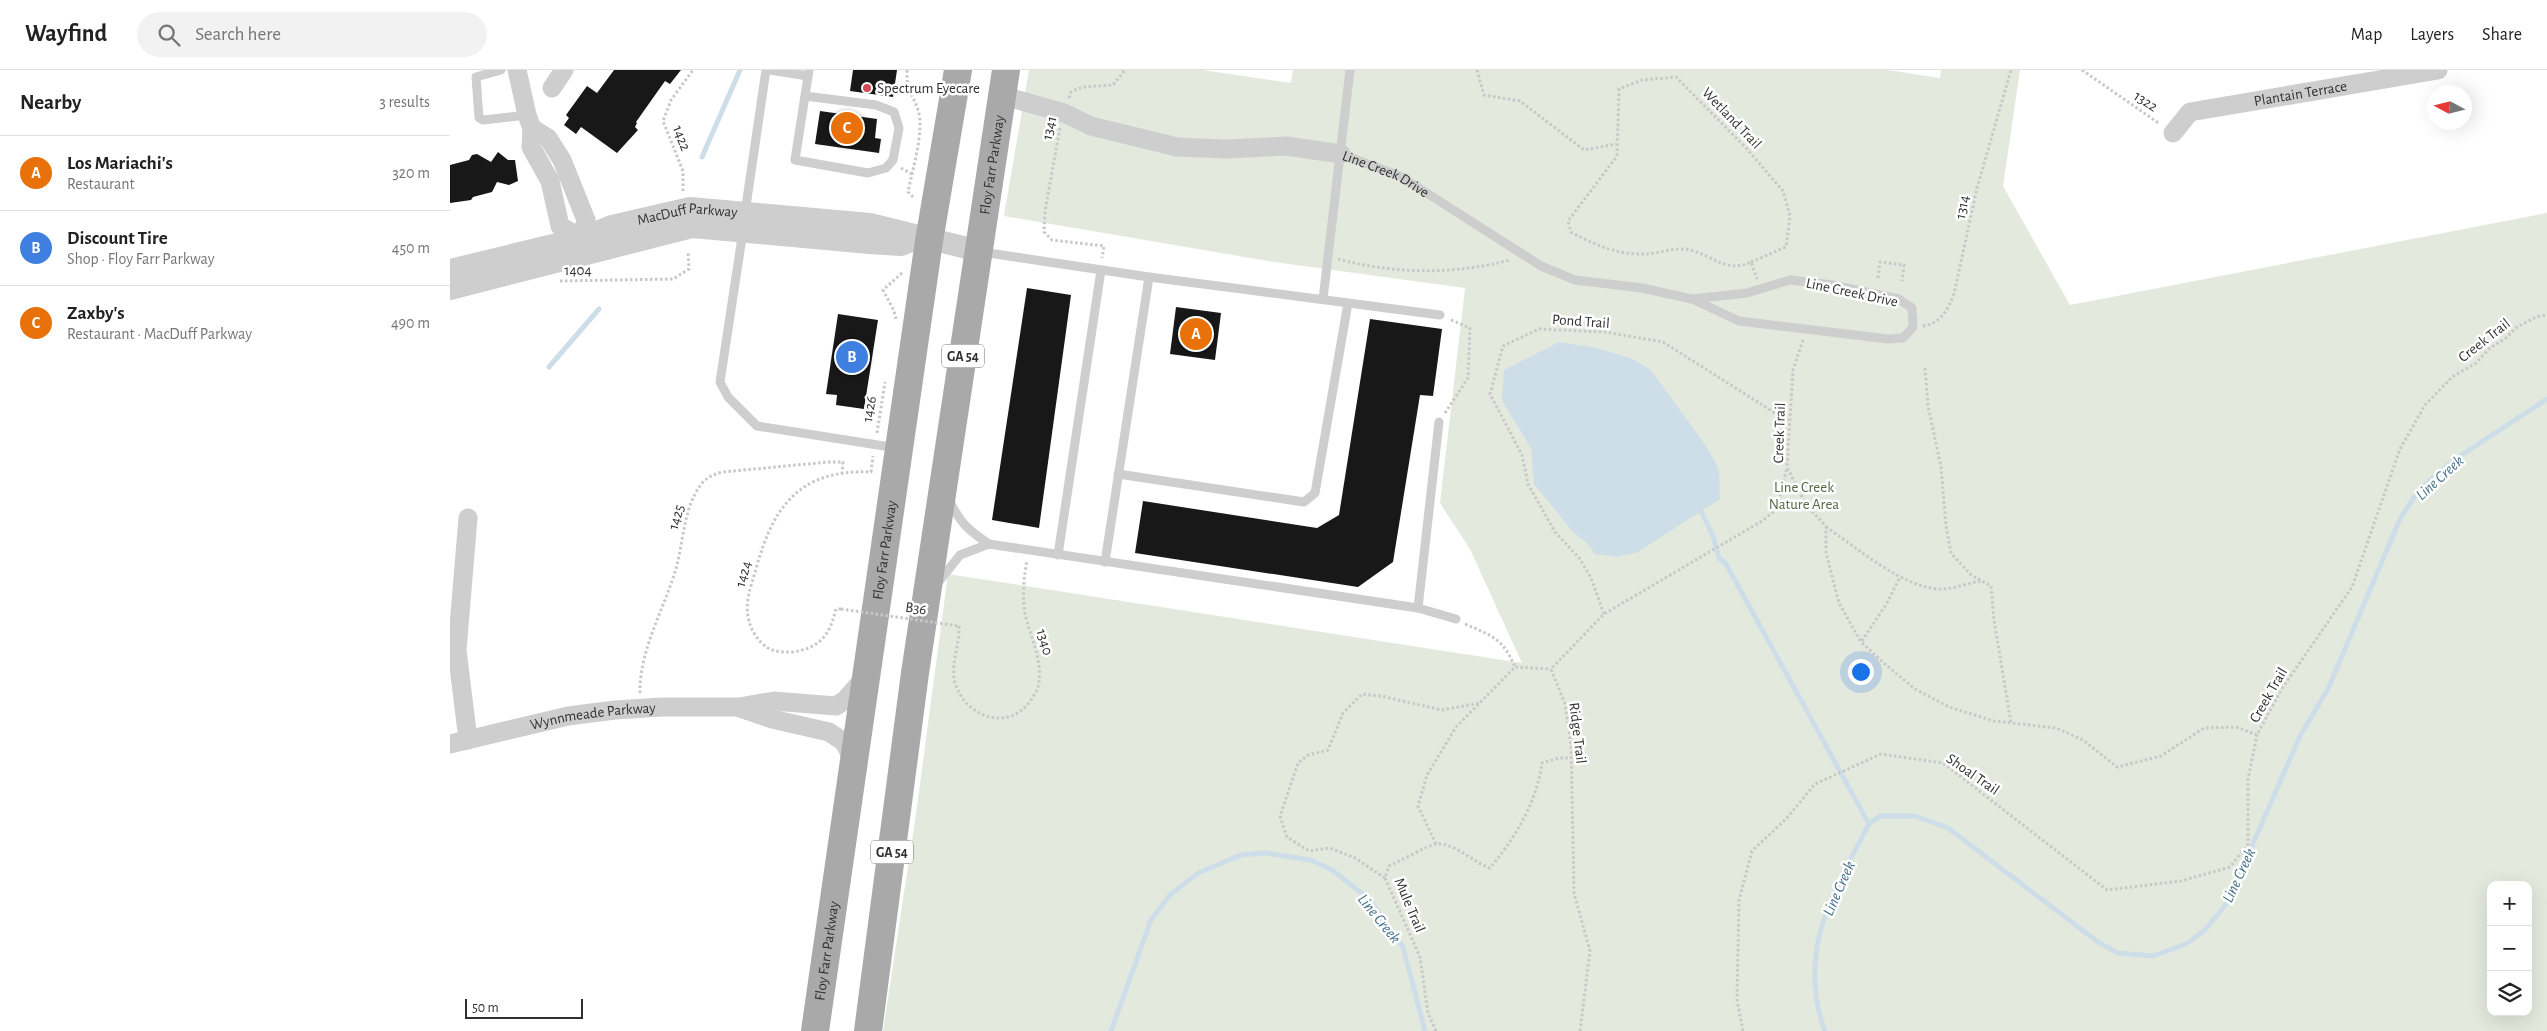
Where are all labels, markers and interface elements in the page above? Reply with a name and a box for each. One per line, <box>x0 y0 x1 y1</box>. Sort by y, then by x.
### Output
search box <box>137 12 487 57</box>
icon: search <box>155 21 183 49</box>
text: Wayfind <box>25 22 107 46</box>
text: Search here <box>195 25 281 44</box>
text: Map <box>2351 26 2382 44</box>
text: Layers <box>2410 26 2454 44</box>
text: Share <box>2482 26 2522 44</box>
street label: Plantain Terrace <box>2253 79 2348 109</box>
place label: Spectrum Eyecare <box>877 81 980 96</box>
marker: Spectrum Eyecare <box>861 82 873 94</box>
street label: Wetland Trail <box>1699 85 1764 152</box>
north arrow <box>2427 85 2472 130</box>
street label: 1322 <box>2131 88 2160 115</box>
text: Nearby <box>20 92 81 113</box>
text: 3 results <box>379 94 430 110</box>
pin: C <box>831 109 863 147</box>
street label: Floy Farr Parkway <box>977 114 1007 216</box>
street label: 1341 <box>1040 115 1059 141</box>
street label: 1422 <box>670 123 693 153</box>
street label: Line Creek Drive <box>1340 148 1432 201</box>
text: Los Mariachi's <box>67 154 173 173</box>
text: A <box>31 165 41 181</box>
text: 320 m <box>392 165 430 181</box>
text: Restaurant <box>67 176 135 192</box>
street label: 1314 <box>1953 194 1972 220</box>
street label: MacDuff Parkway <box>636 201 739 228</box>
text: Discount Tire <box>67 229 168 248</box>
text: B <box>31 240 41 256</box>
text: 450 m <box>392 240 430 256</box>
text: Shop · Floy Farr Parkway <box>67 251 215 267</box>
street label: 1404 <box>564 263 592 278</box>
street label: Line Creek Drive <box>1805 275 1899 310</box>
text: Zaxby's <box>67 304 125 323</box>
street label: Pond Trail <box>1552 312 1610 331</box>
text: C <box>32 315 40 331</box>
text: 490 m <box>391 315 430 331</box>
pin: A <box>1180 315 1212 353</box>
street label: Creek Trail <box>2456 316 2513 365</box>
text: Restaurant · MacDuff Parkway <box>67 326 252 342</box>
pin: B <box>836 338 868 376</box>
road number: GA 54 <box>942 344 984 368</box>
street label: 1426 <box>860 395 879 423</box>
street label: Creek Trail <box>1771 402 1788 464</box>
water label: Line Creek <box>2413 452 2467 503</box>
park label: Line Creek Nature Area <box>1769 480 1839 512</box>
street label: Floy Farr Parkway <box>870 499 900 601</box>
street label: 1425 <box>666 503 687 531</box>
street label: 1424 <box>733 559 754 589</box>
street label: B36 <box>904 600 928 617</box>
street label: 1340 <box>1034 627 1055 657</box>
your location <box>1848 659 1874 685</box>
street label: Creek Trail <box>2247 665 2290 725</box>
street label: Wynnmeade Parkway <box>529 700 657 733</box>
street label: Ridge Trail <box>1566 701 1589 765</box>
street label: Shoal Trail <box>1944 751 2002 798</box>
road number: GA 54 <box>871 840 913 864</box>
water label: Line Creek <box>2219 846 2258 905</box>
water label: Line Creek <box>1820 859 1858 918</box>
street label: Mule Trail <box>1391 876 1428 935</box>
map controls <box>2487 881 2532 1016</box>
button: + <box>2487 881 2532 926</box>
water label: Line Creek <box>1355 891 1404 946</box>
street label: Floy Farr Parkway <box>812 900 842 1002</box>
button: − <box>2487 926 2532 971</box>
button: layers <box>2487 971 2532 1016</box>
scale bar <box>465 996 582 1019</box>
text: 50 m <box>472 1001 499 1015</box>

